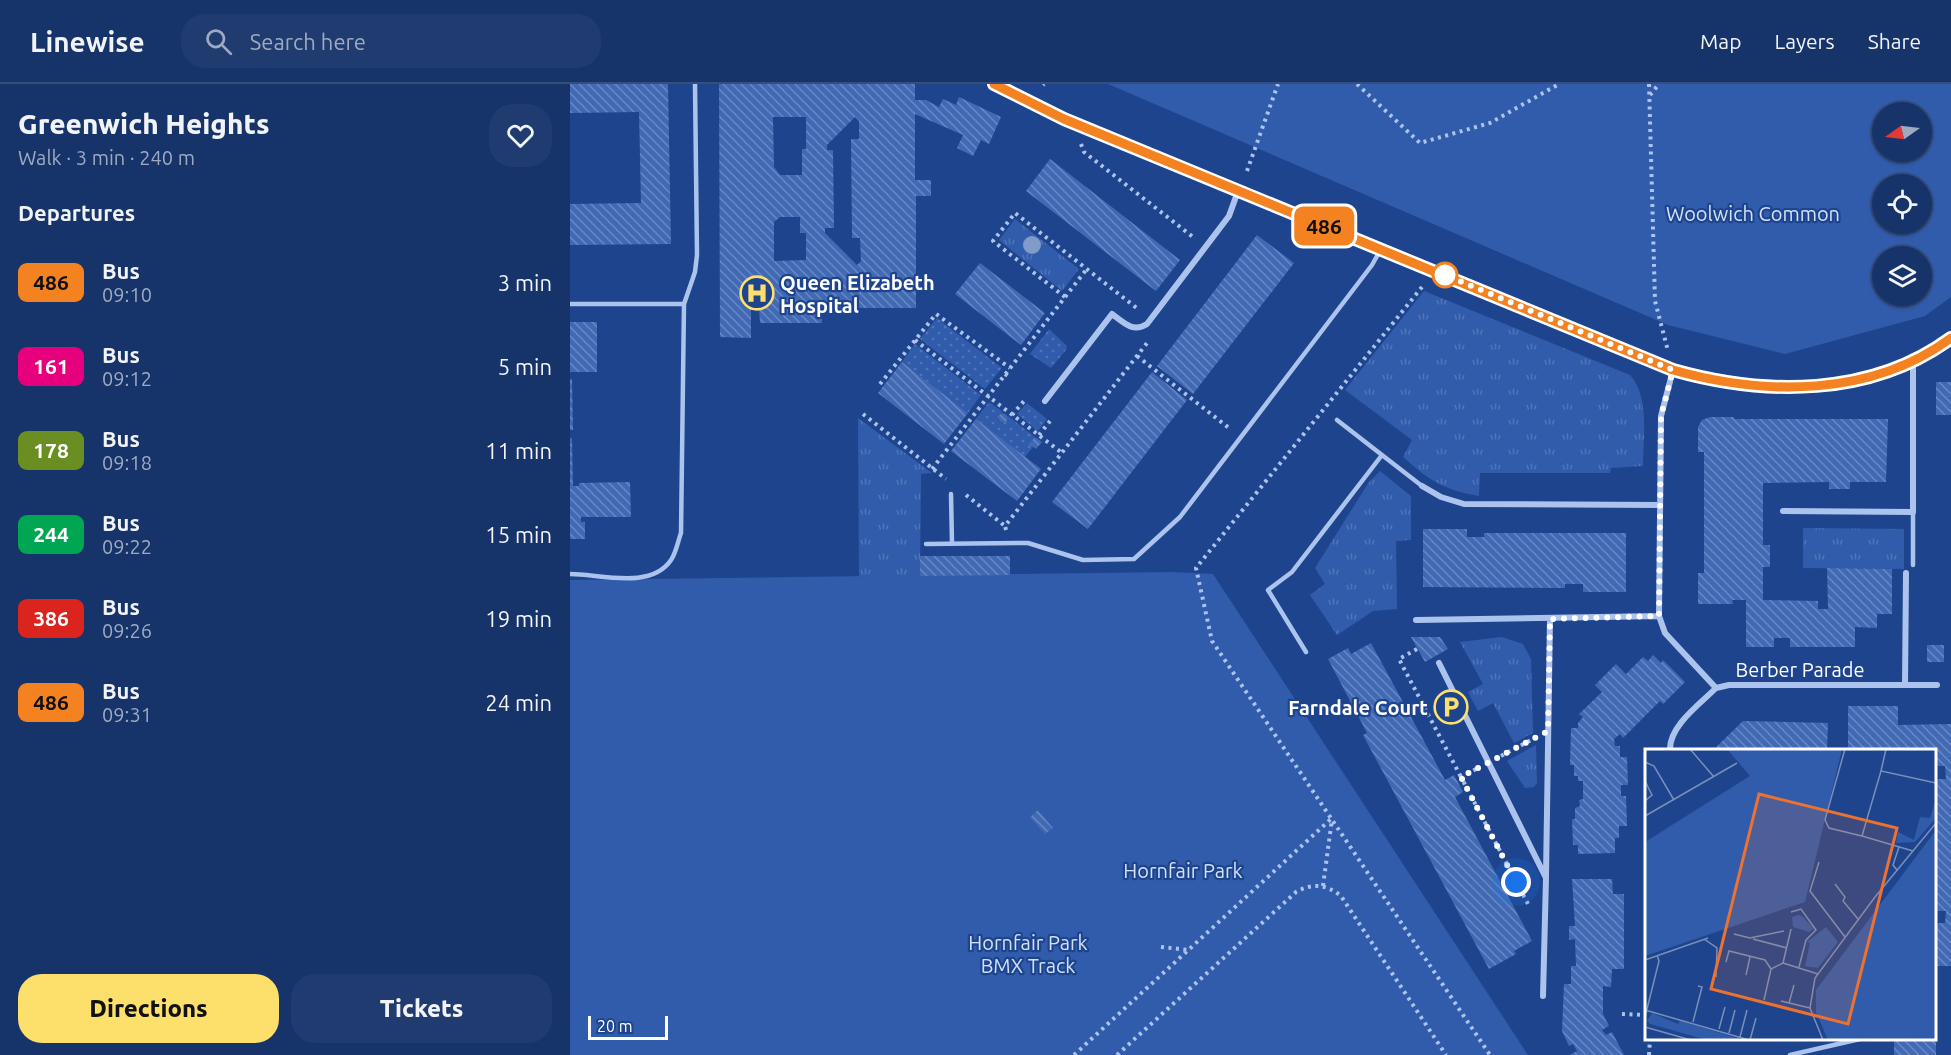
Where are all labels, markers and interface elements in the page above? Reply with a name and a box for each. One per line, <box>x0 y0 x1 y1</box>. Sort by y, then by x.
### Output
search box <box>181 14 601 68</box>
icon: search <box>202 25 235 58</box>
text: Linewise <box>30 26 145 57</box>
text: Search here <box>250 29 366 54</box>
text: Map <box>1700 29 1741 53</box>
text: Layers <box>1774 29 1835 53</box>
text: Share <box>1868 29 1921 53</box>
north arrow <box>1872 102 1932 162</box>
map controls <box>1872 102 1932 306</box>
button: heart <box>489 104 552 167</box>
text: Greenwich Heights <box>18 108 270 139</box>
text: Walk · 3 min · 240 m <box>18 146 195 169</box>
button: locate <box>1872 174 1932 234</box>
text: Departures <box>18 200 135 225</box>
park label: Woolwich Common <box>1666 202 1840 225</box>
line badge: 486 <box>1290 206 1359 246</box>
text: 486 <box>1306 214 1342 238</box>
button: layers <box>1872 246 1932 306</box>
text: Bus <box>102 258 140 283</box>
unlabelled marker <box>1432 262 1458 288</box>
text: 486 <box>33 270 69 294</box>
text: 3 min <box>498 270 552 295</box>
place label: Queen Elizabeth Hospital <box>780 271 935 317</box>
hospital icon: Queen Elizabeth Hospital <box>739 275 775 311</box>
text: 09:10 <box>102 283 152 306</box>
text: Bus <box>102 342 140 367</box>
text: 161 <box>33 354 69 378</box>
text: 5 min <box>498 354 552 379</box>
text: 09:12 <box>102 367 152 390</box>
text: Bus <box>102 426 140 451</box>
text: 178 <box>33 438 69 462</box>
text: 11 min <box>485 438 552 463</box>
text: 09:18 <box>102 451 152 474</box>
text: Bus <box>102 510 140 535</box>
text: 244 <box>33 522 69 546</box>
text: 15 min <box>485 522 552 547</box>
text: 09:22 <box>102 535 152 558</box>
text: Bus <box>102 594 140 619</box>
text: 386 <box>33 606 69 630</box>
text: 19 min <box>485 606 552 631</box>
text: 09:26 <box>102 619 152 642</box>
street label: Berber Parade <box>1736 658 1864 681</box>
text: Bus <box>102 678 140 703</box>
parking icon: Farndale Court <box>1433 689 1469 725</box>
text: 486 <box>33 690 69 714</box>
text: 24 min <box>485 690 552 715</box>
place label: Farndale Court <box>1288 696 1428 719</box>
text: 09:31 <box>102 703 152 726</box>
inset map <box>1645 749 1936 1040</box>
park label: Hornfair Park <box>1123 859 1243 882</box>
your location <box>1501 867 1531 897</box>
park label: Hornfair Park BMX Track <box>968 931 1088 977</box>
button: Directions <box>18 974 279 1043</box>
button: Tickets <box>291 974 552 1043</box>
scale bar <box>588 1013 668 1040</box>
text: 20 m <box>597 1017 633 1035</box>

